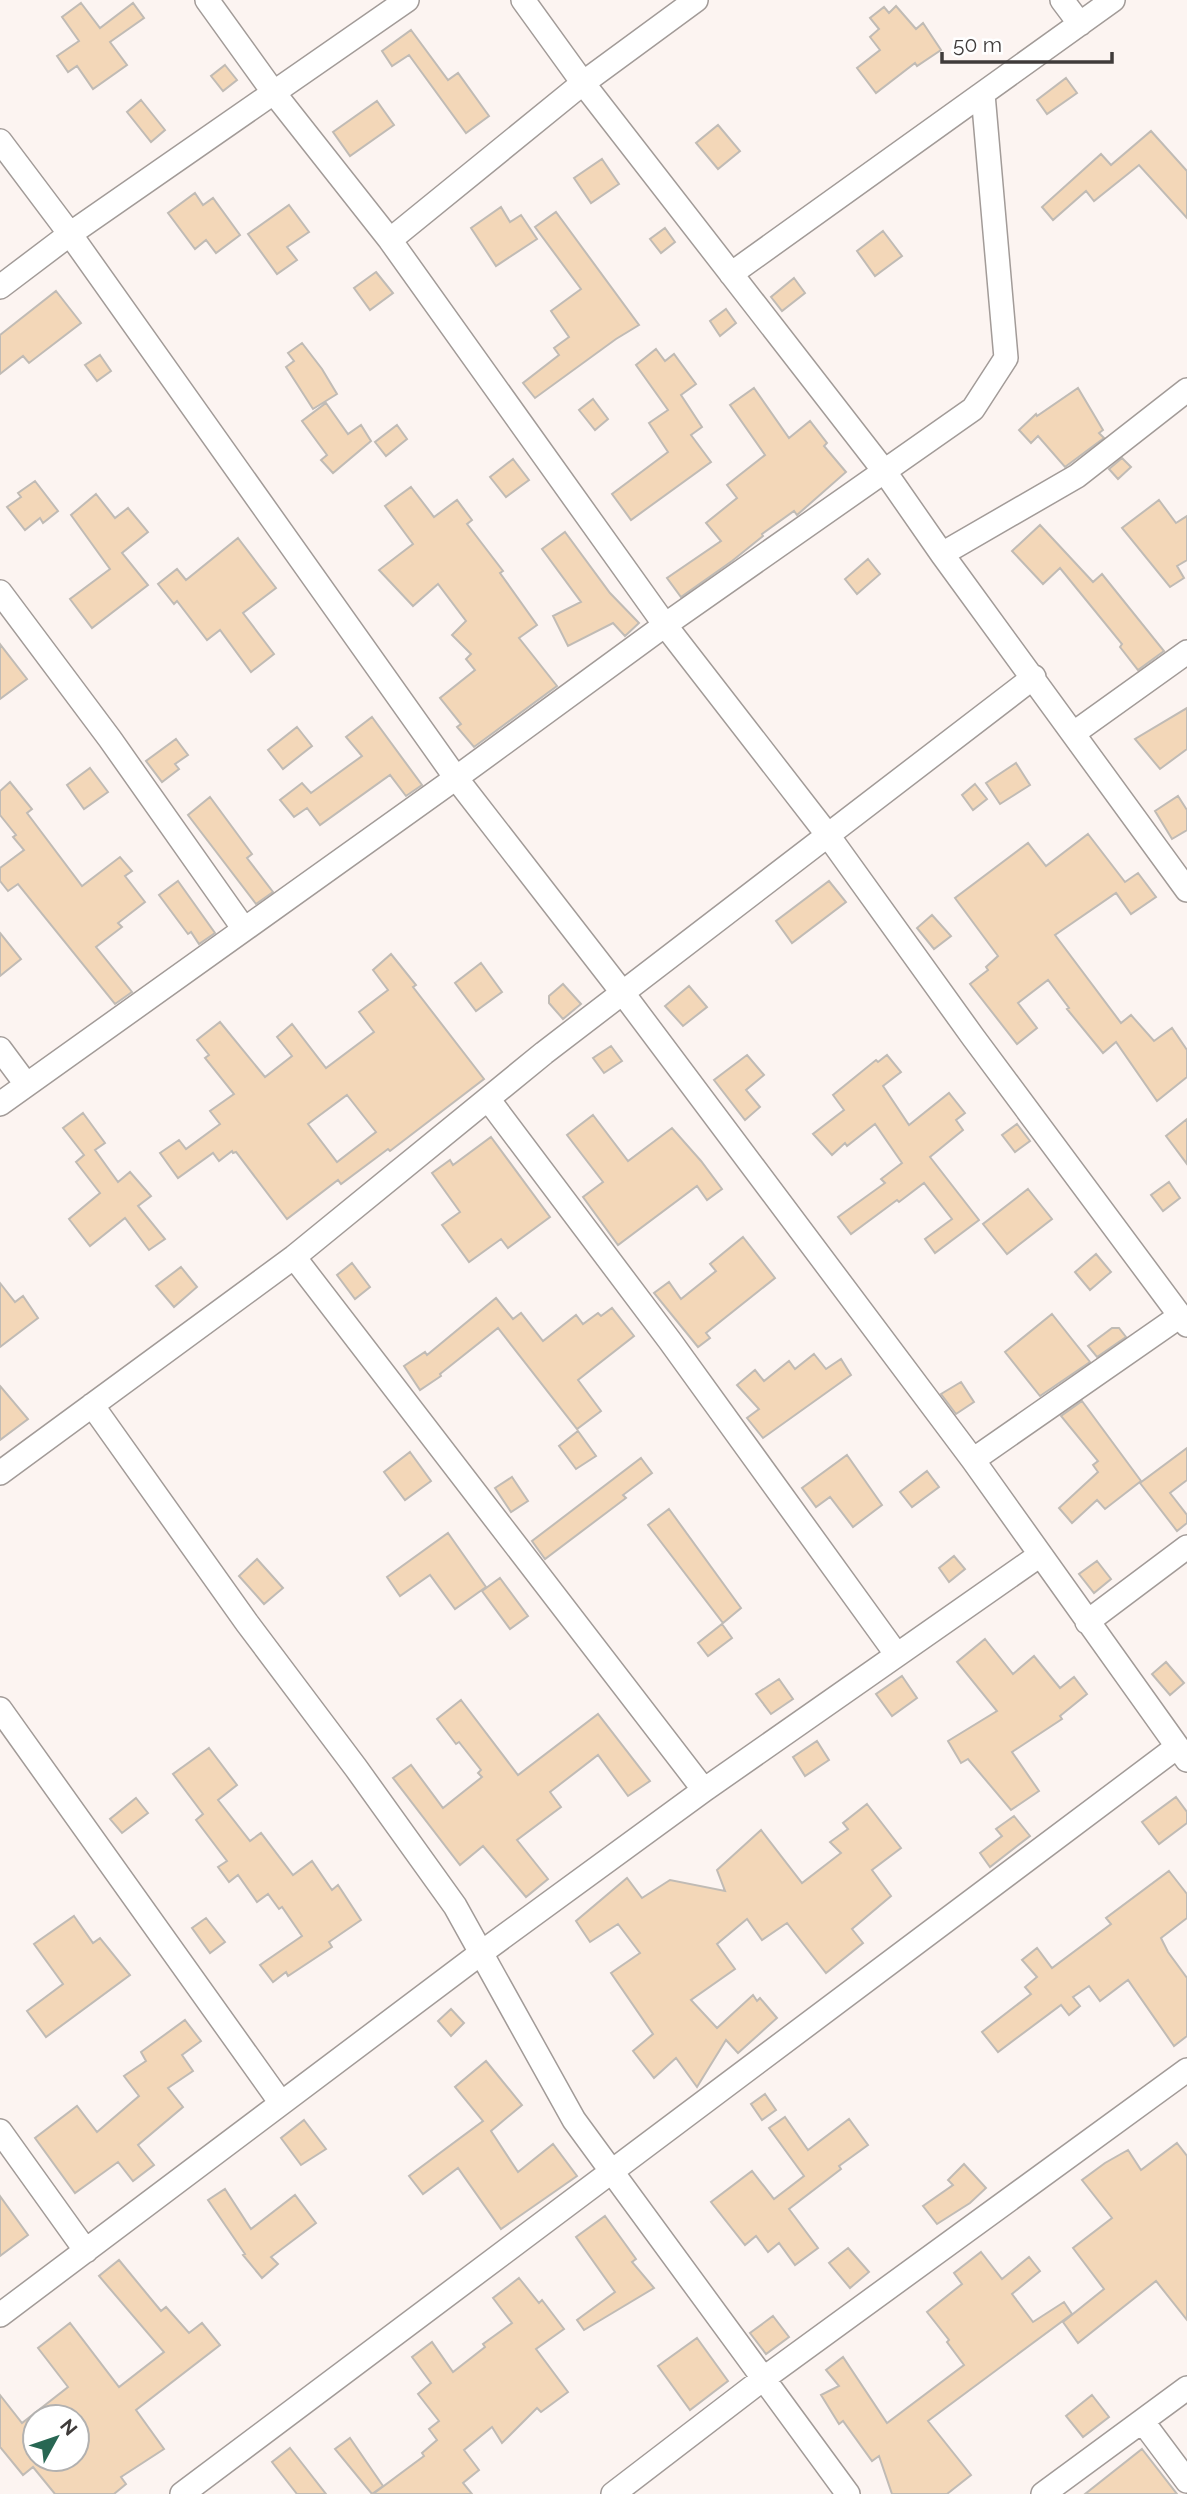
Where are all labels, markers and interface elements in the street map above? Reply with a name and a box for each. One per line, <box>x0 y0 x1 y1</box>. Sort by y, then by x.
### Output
scale bar <box>942 21 1112 65</box>
text: 50 m <box>953 32 1002 57</box>
north arrow <box>21 2403 91 2473</box>
text: N <box>56 2414 82 2440</box>

